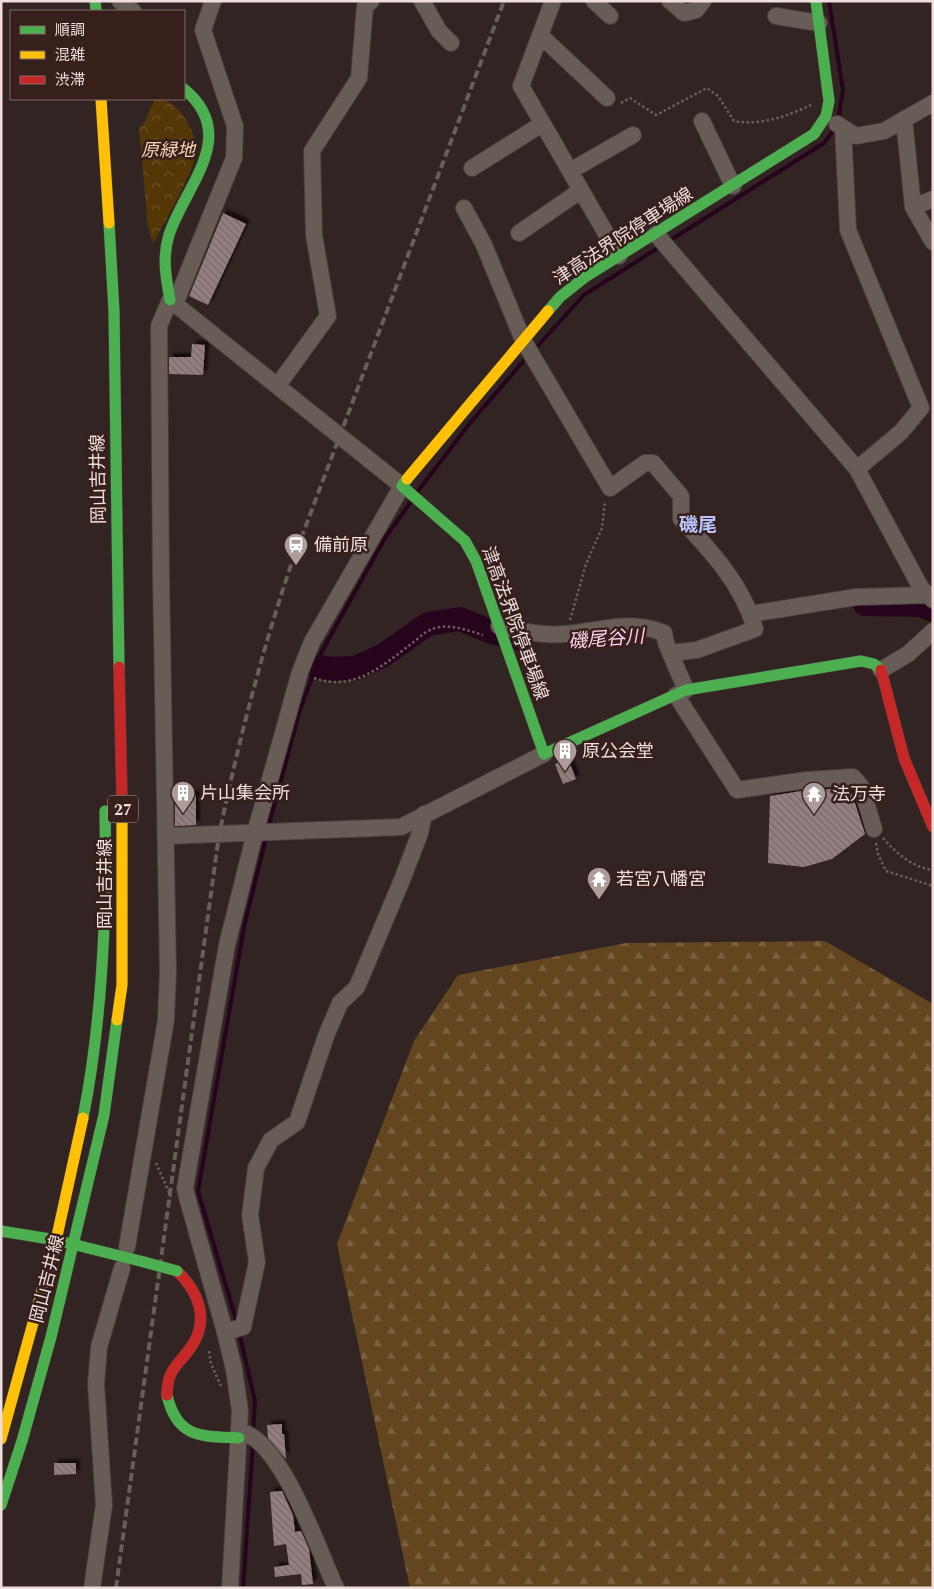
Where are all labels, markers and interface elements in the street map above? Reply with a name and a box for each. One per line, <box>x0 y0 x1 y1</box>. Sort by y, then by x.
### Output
legend <box>10 10 185 100</box>
text: 順調 <box>55 19 85 42</box>
text: 混雑 <box>55 44 85 67</box>
text: 渋滞 <box>55 69 85 92</box>
park label: 原緑地 <box>141 137 197 164</box>
street label: 津高法界院停車場線 <box>548 181 699 292</box>
street label: 岡山吉井線 <box>84 434 113 524</box>
district label: 磯尾 <box>679 511 717 540</box>
station icon: 備前原 <box>283 532 309 566</box>
place label: 備前原 <box>314 532 368 559</box>
street label: 津高法界院停車場線 <box>474 542 555 704</box>
water label: 磯尾谷川 <box>567 622 647 657</box>
building icon: 原公会堂 <box>552 738 578 772</box>
place label: 原公会堂 <box>582 738 654 765</box>
building icon: 片山集会所 <box>170 780 196 814</box>
place label: 片山集会所 <box>200 780 290 807</box>
temple icon: 法万寺 <box>801 781 827 815</box>
place label: 法万寺 <box>832 781 886 808</box>
road number: 27 <box>108 796 138 822</box>
street label: 岡山吉井線 <box>92 839 119 929</box>
temple icon: 若宮八幡宮 <box>586 866 612 900</box>
place label: 若宮八幡宮 <box>616 866 706 893</box>
street label: 岡山吉井線 <box>23 1232 71 1326</box>

